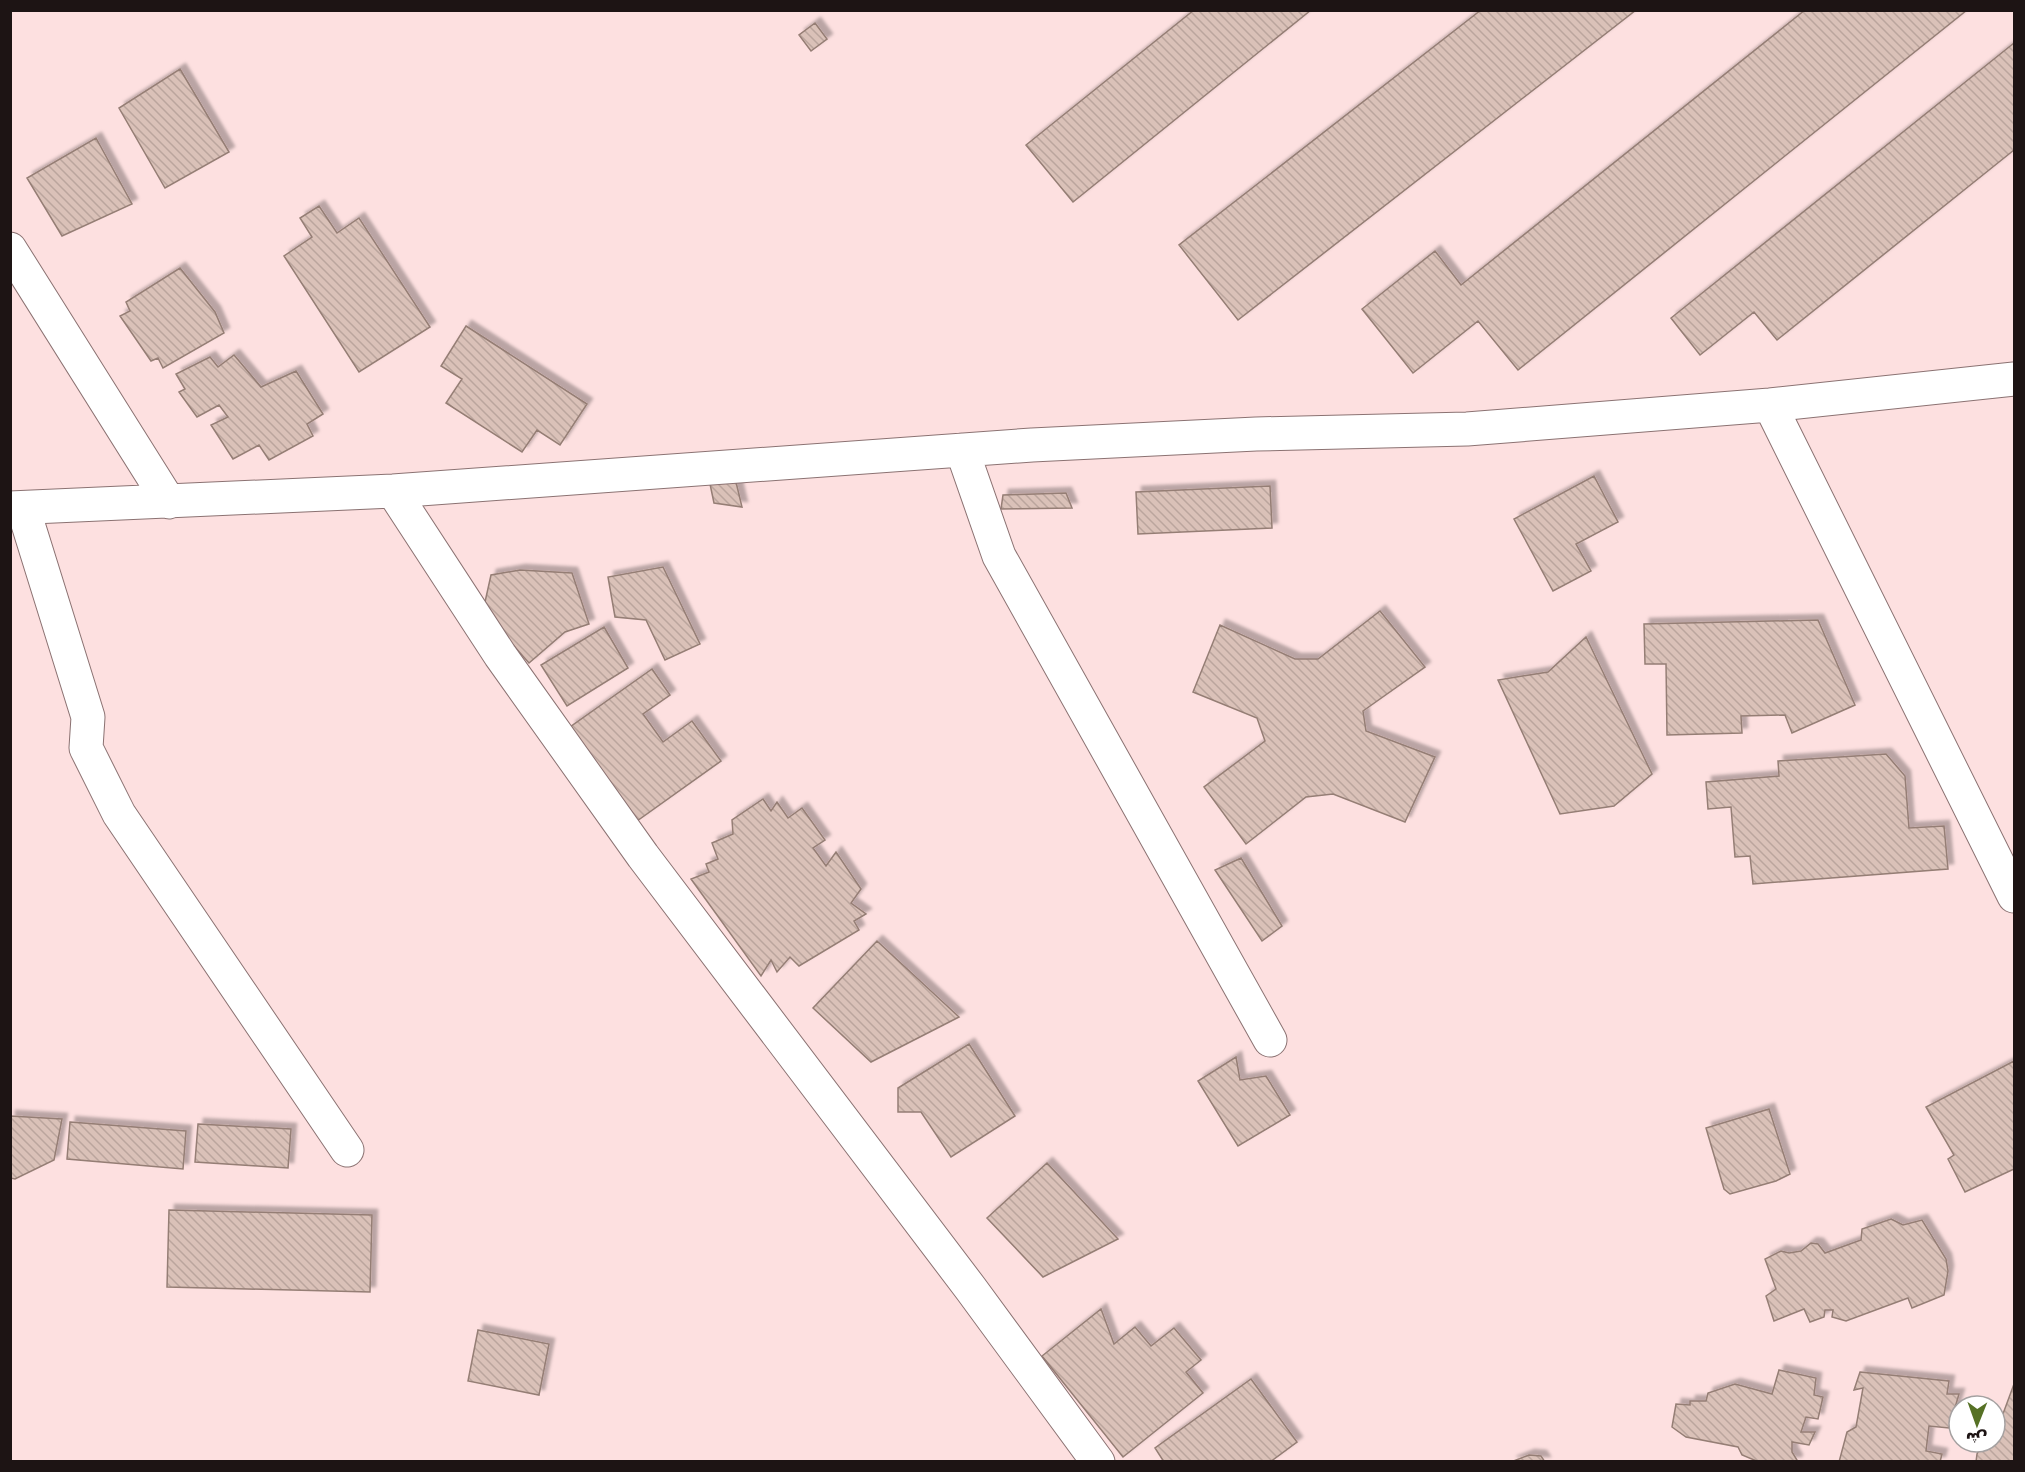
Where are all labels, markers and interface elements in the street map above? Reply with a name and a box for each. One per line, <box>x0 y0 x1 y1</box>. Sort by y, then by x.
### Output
north arrow <box>1947 1394 2007 1454</box>
text: ش <box>1966 1429 1988 1448</box>

